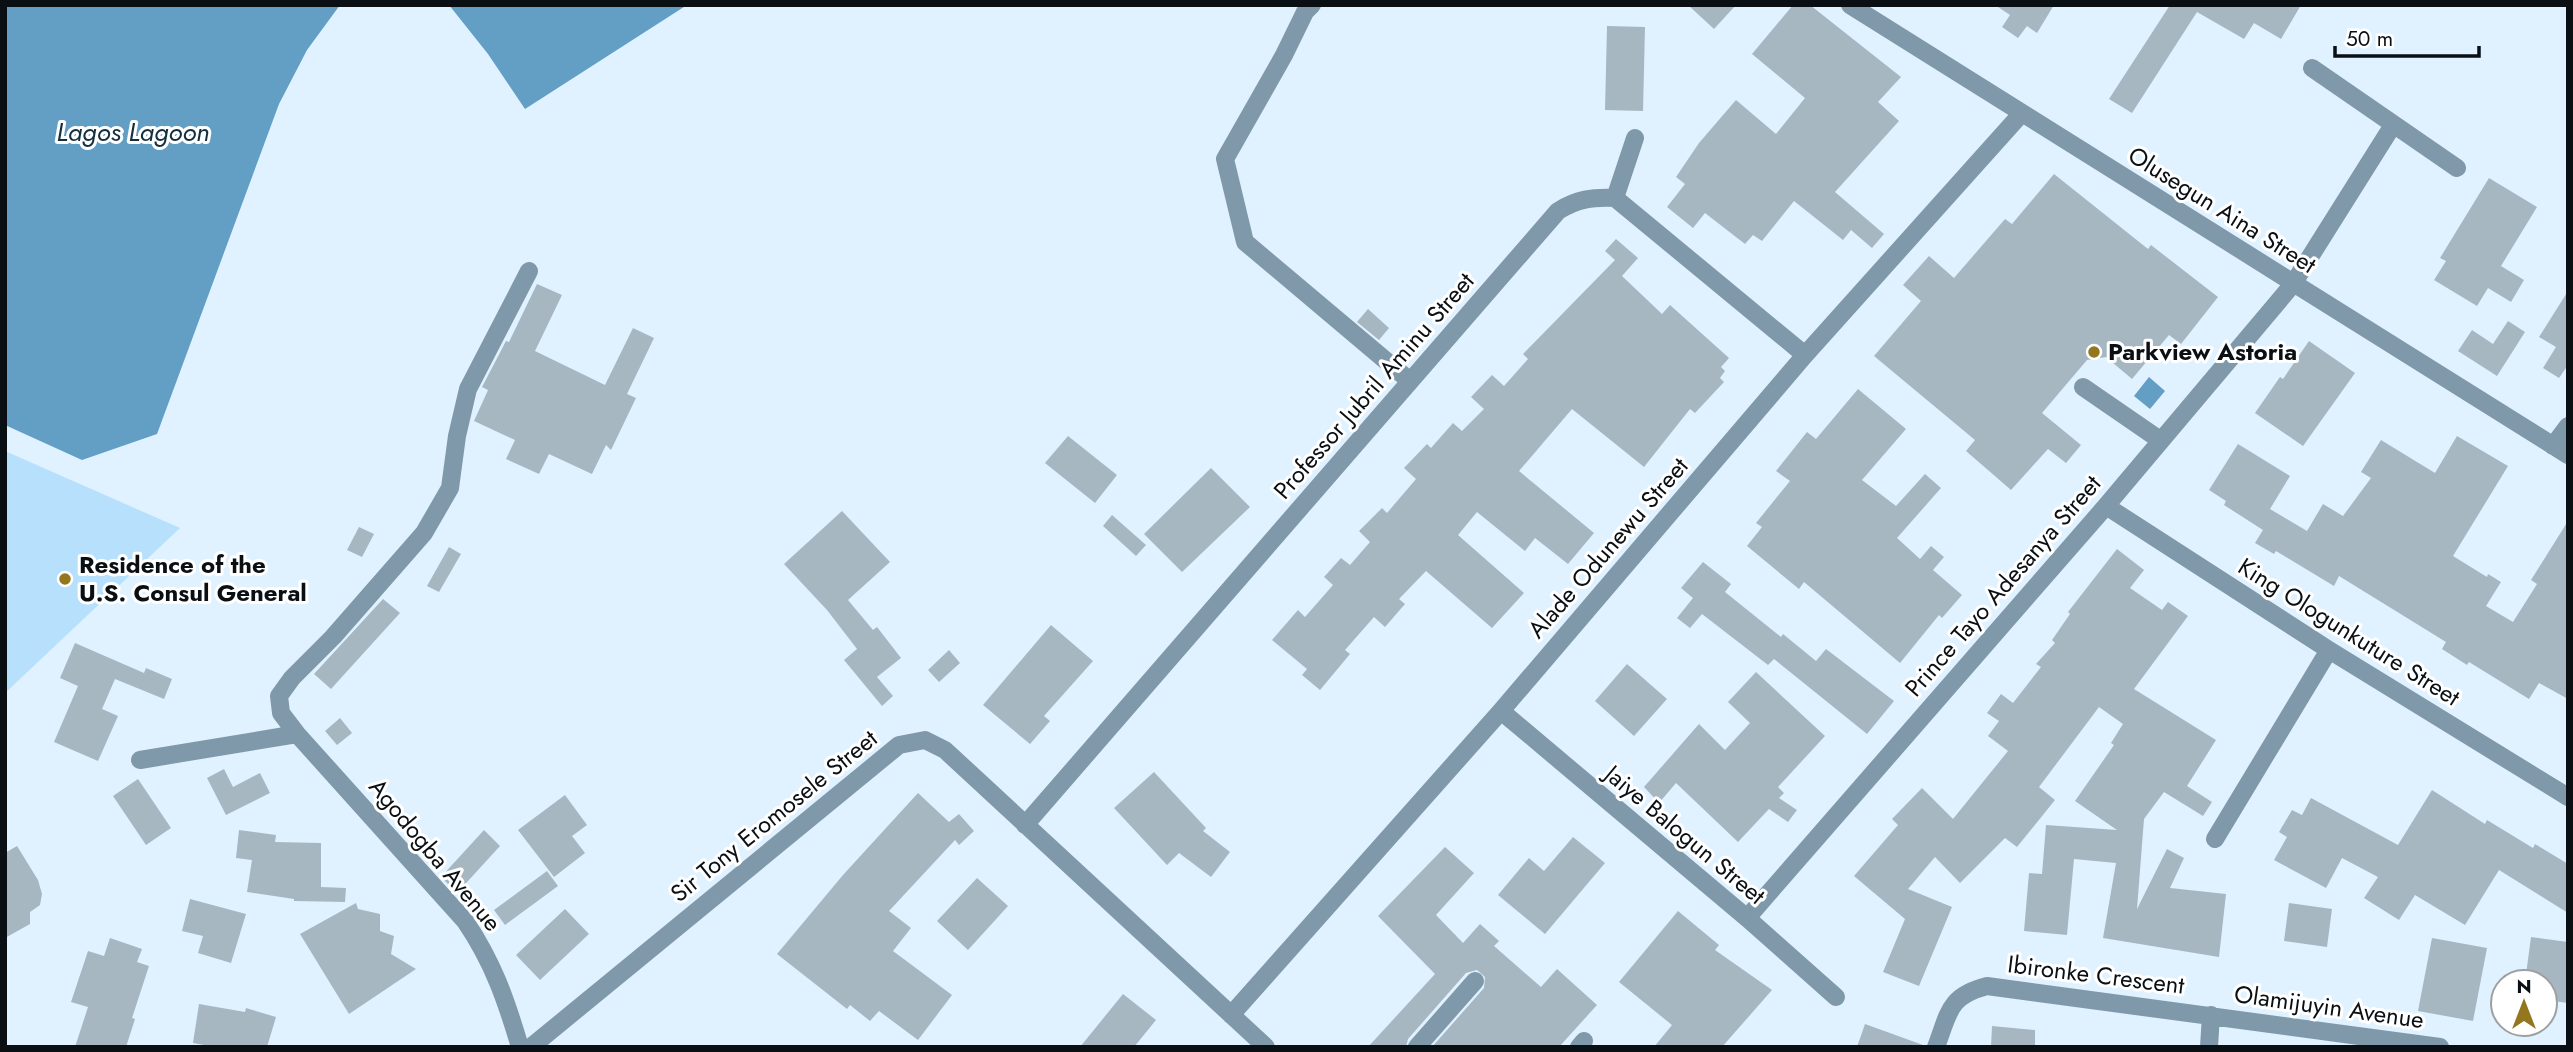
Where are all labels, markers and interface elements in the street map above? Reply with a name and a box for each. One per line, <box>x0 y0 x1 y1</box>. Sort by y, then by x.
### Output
scale bar <box>2335 14 2478 58</box>
text: 50 m <box>2346 24 2393 54</box>
water label: Lagos Lagoon <box>57 113 209 151</box>
street label: Olusegun Aina Street <box>2121 138 2323 282</box>
street label: Professor Jubril Aminu Street <box>1265 264 1482 507</box>
place label: Parkview Astoria <box>2108 334 2297 369</box>
marker: Parkview Astoria <box>2086 344 2102 360</box>
street label: Alade Odunewu Street <box>1519 449 1696 646</box>
street label: Prince Tayo Adesanya Street <box>1896 467 2109 704</box>
place label: Residence of the U.S. Consul General <box>79 547 307 610</box>
street label: King Ologunkuture Street <box>2232 549 2467 714</box>
marker: Residence of the U.S. Consul General <box>57 571 73 587</box>
street label: Sir Tony Eromosele Street <box>663 721 885 910</box>
street label: Jaiye Balogun Street <box>1595 755 1773 913</box>
street label: Agodogba Avenue <box>361 771 510 939</box>
street label: Ibironke Crescent <box>2006 946 2187 1003</box>
north arrow <box>2489 968 2559 1038</box>
text: N <box>2516 973 2532 1000</box>
street label: Olamijuyin Avenue <box>2232 976 2426 1037</box>

